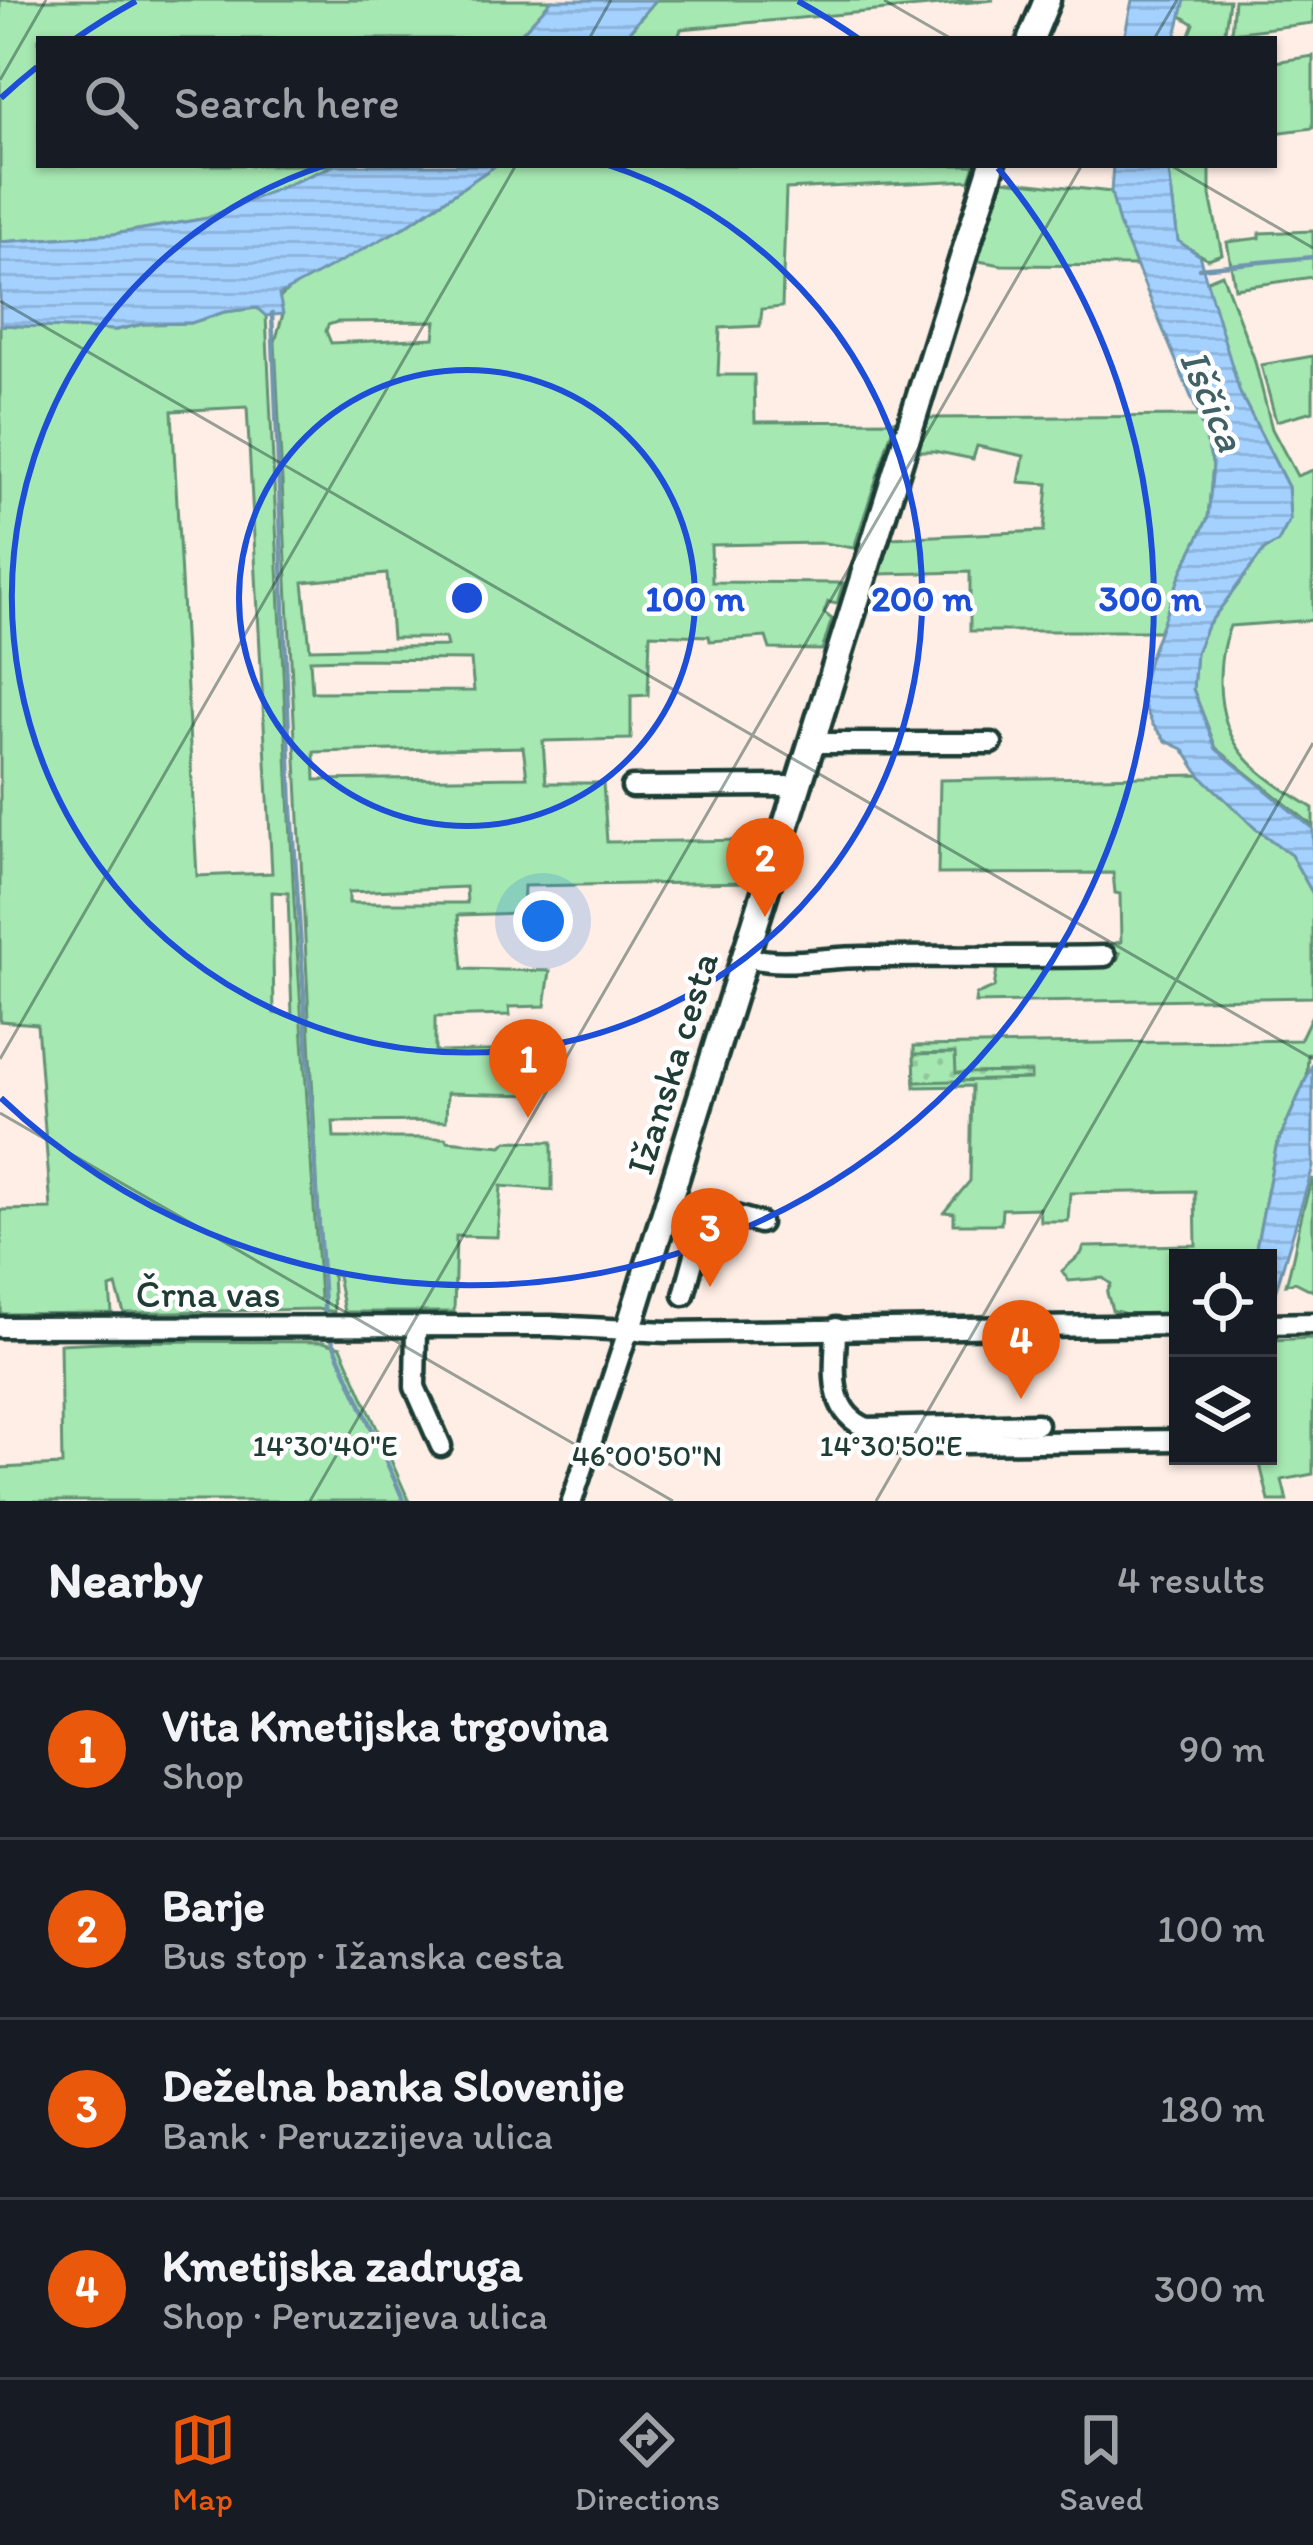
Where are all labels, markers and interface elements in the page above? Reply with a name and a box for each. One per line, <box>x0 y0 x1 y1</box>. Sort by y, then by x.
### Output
search box <box>36 36 1277 168</box>
icon: search <box>78 69 144 135</box>
text: Search here <box>174 75 400 129</box>
water label: Iščica <box>1169 342 1258 460</box>
centre of rings <box>446 577 488 619</box>
text: 100 m <box>645 577 745 620</box>
text: 200 m <box>871 577 974 620</box>
text: 300 m <box>1099 577 1202 620</box>
pin: 2 <box>726 818 804 917</box>
your location <box>513 891 573 951</box>
street label: Ižanska cesta <box>616 946 728 1180</box>
pin: 1 <box>489 1019 567 1118</box>
pin: 3 <box>671 1188 749 1287</box>
map controls <box>1169 1249 1277 1465</box>
button: locate <box>1169 1249 1277 1357</box>
street label: Črna vas <box>135 1270 281 1317</box>
pin: 4 <box>982 1300 1060 1399</box>
button: layers <box>1169 1357 1277 1465</box>
text: 14°30'40"E <box>252 1427 398 1464</box>
text: 14°30'50"E <box>820 1427 962 1464</box>
text: 46°00'50"N <box>572 1437 722 1474</box>
text: Nearby <box>48 1549 203 1610</box>
text: 4 results <box>1117 1556 1265 1603</box>
text: Vita Kmetijska trgovina <box>162 1698 609 1752</box>
text: 1 <box>78 1725 96 1772</box>
text: 90 m <box>1179 1725 1265 1772</box>
text: Shop <box>162 1752 244 1799</box>
text: Barje <box>162 1878 265 1932</box>
text: 2 <box>77 1905 97 1952</box>
text: 100 m <box>1157 1905 1265 1952</box>
text: Bus stop · Ižanska cesta <box>162 1932 564 1979</box>
text: Deželna banka Slovenije <box>162 2058 625 2112</box>
text: 3 <box>76 2085 98 2132</box>
text: 180 m <box>1160 2085 1265 2132</box>
text: Bank · Peruzzijeva ulica <box>162 2112 553 2159</box>
text: Kmetijska zadruga <box>162 2238 523 2292</box>
text: 4 <box>75 2265 99 2312</box>
text: 300 m <box>1154 2265 1265 2312</box>
text: Shop · Peruzzijeva ulica <box>162 2292 548 2339</box>
tab: Map <box>170 2407 236 2518</box>
tab: Directions <box>575 2407 720 2518</box>
tab: Saved <box>1059 2407 1143 2518</box>

